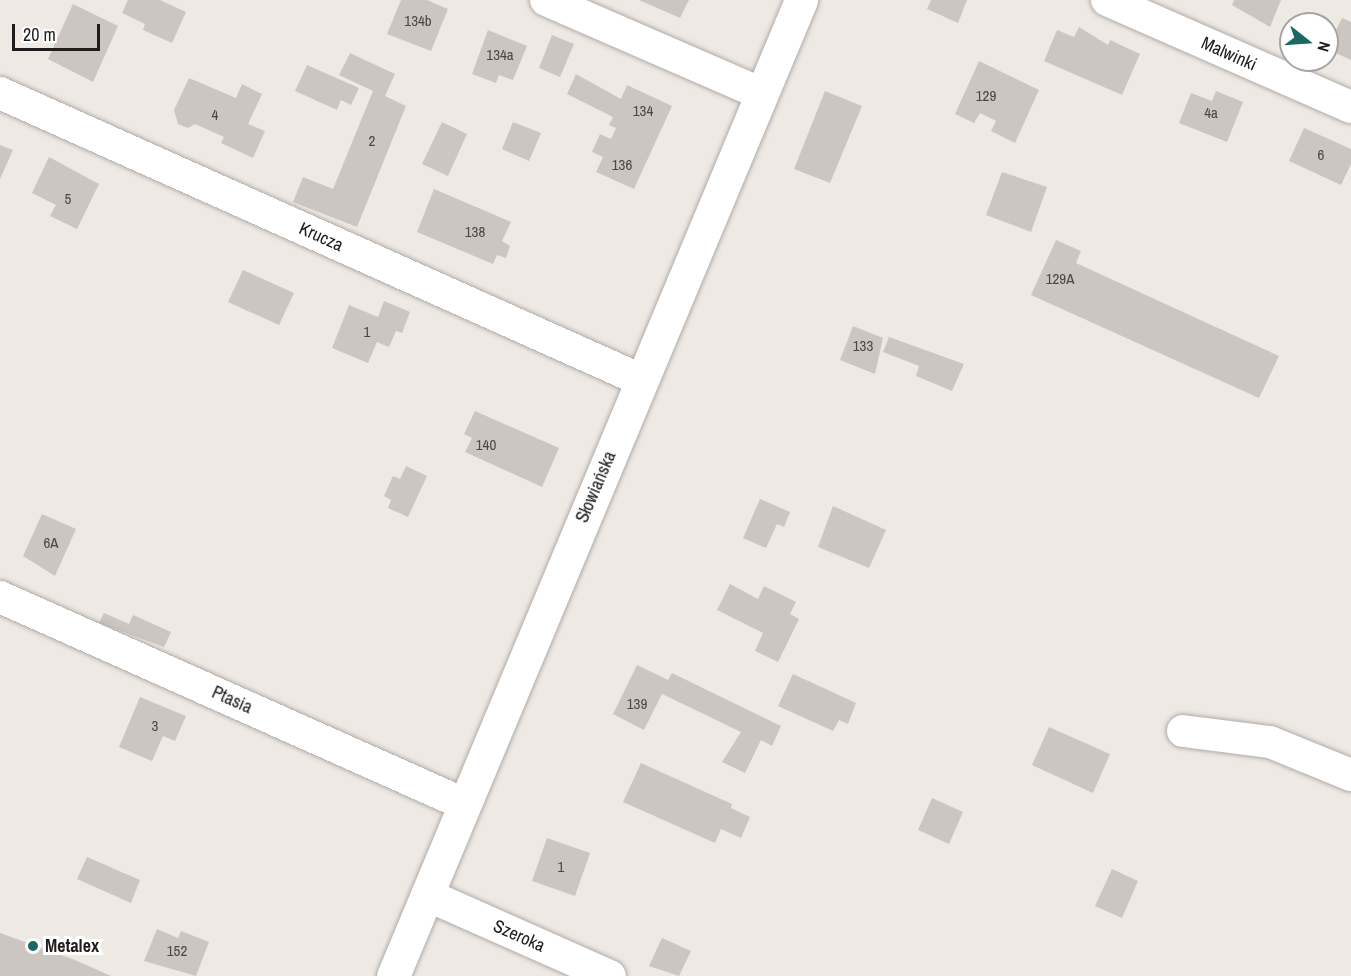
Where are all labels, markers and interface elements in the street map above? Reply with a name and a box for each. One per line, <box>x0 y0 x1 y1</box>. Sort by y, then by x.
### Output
scale bar <box>15 12 104 50</box>
house number: 134b <box>404 12 432 30</box>
north arrow <box>1279 12 1339 72</box>
text: 20 m <box>23 22 56 47</box>
street label: Malwinki <box>1198 32 1260 76</box>
text: N <box>1312 39 1336 54</box>
house number: 134a <box>486 46 514 64</box>
house number: 129 <box>976 87 996 105</box>
house number: 134 <box>633 102 653 120</box>
house number: 4a <box>1204 104 1218 122</box>
house number: 4 <box>212 106 218 124</box>
house number: 2 <box>369 132 375 150</box>
house number: 6 <box>1318 146 1324 164</box>
house number: 136 <box>612 156 632 174</box>
house number: 5 <box>65 190 71 208</box>
street label: Krucza <box>296 218 346 256</box>
house number: 138 <box>465 223 485 241</box>
house number: 129A <box>1046 270 1074 288</box>
house number: 1 <box>364 323 370 341</box>
house number: 133 <box>853 337 873 355</box>
house number: 140 <box>476 436 496 454</box>
street label: Słowiańska <box>571 448 621 526</box>
house number: 6A <box>43 534 59 552</box>
street label: Ptasia <box>208 682 256 718</box>
house number: 139 <box>627 695 647 713</box>
house number: 3 <box>152 717 158 735</box>
house number: 1 <box>558 858 564 876</box>
street label: Szeroka <box>490 915 548 957</box>
place label: Metalex <box>45 935 99 957</box>
marker: Metalex <box>26 939 40 953</box>
house number: 152 <box>167 942 187 960</box>

